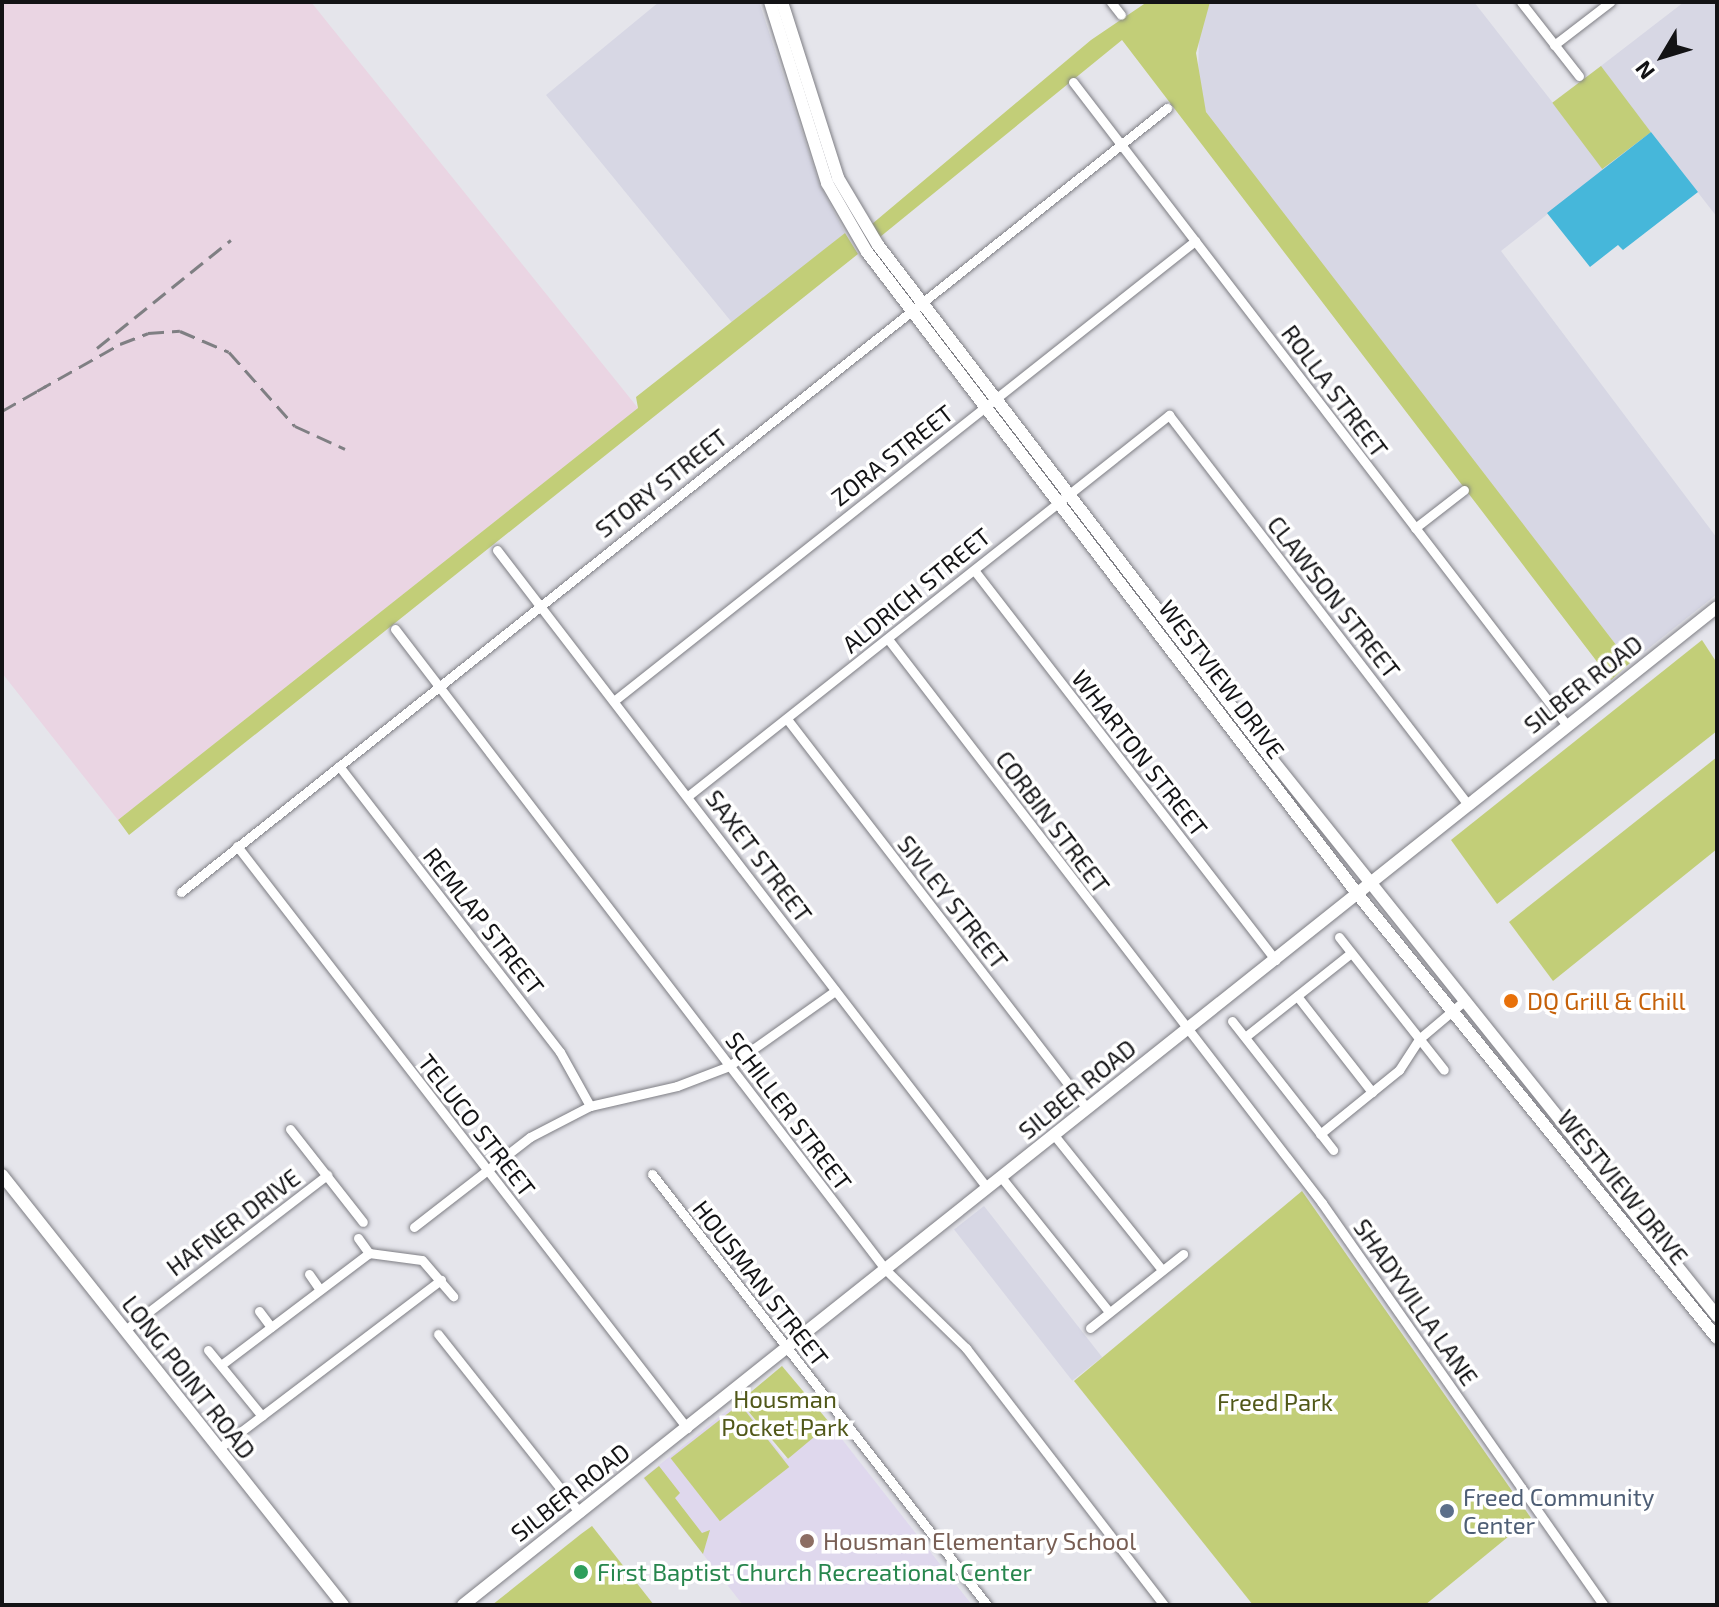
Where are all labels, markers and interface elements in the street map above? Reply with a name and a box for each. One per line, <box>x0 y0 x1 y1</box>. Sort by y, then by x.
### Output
north arrow <box>1623 16 1703 96</box>
text: N <box>1629 57 1659 85</box>
street label: ROLLA STREET <box>1276 319 1394 463</box>
street label: ZORA STREET <box>825 398 959 512</box>
street label: STORY STREET <box>589 422 733 544</box>
street label: CLAWSON STREET <box>1262 510 1406 684</box>
street label: ALDRICH STREET <box>836 521 996 659</box>
street label: WESTVIEW DRIVE <box>1153 594 1291 764</box>
street label: SILBER ROAD <box>1518 629 1648 739</box>
street label: WHARTON STREET <box>1066 664 1214 842</box>
street label: CORBIN STREET <box>990 745 1116 899</box>
street label: SAXET STREET <box>700 784 818 928</box>
street label: SIVLEY STREET <box>892 829 1014 975</box>
street label: REMLAP STREET <box>418 842 550 1000</box>
place label: DQ Grill & Chill <box>1527 987 1686 1015</box>
marker: DQ Grill & Chill <box>1502 992 1520 1010</box>
street label: SCHILLER STREET <box>720 1026 858 1196</box>
street label: SILBER ROAD <box>1013 1033 1141 1145</box>
street label: TELUCO STREET <box>412 1048 542 1202</box>
street label: WESTVIEW DRIVE <box>1552 1104 1694 1270</box>
street label: HAFNER DRIVE <box>161 1162 305 1282</box>
street label: HOUSMAN STREET <box>687 1194 835 1372</box>
street label: SHADYVILLA LANE <box>1348 1213 1484 1391</box>
street label: LONG POINT ROAD <box>116 1289 262 1465</box>
park label: Housman Pocket Park <box>721 1385 849 1441</box>
park label: Freed Park <box>1217 1388 1333 1416</box>
street label: SILBER ROAD <box>505 1437 635 1547</box>
place label: Freed Community Center <box>1463 1483 1654 1539</box>
marker: Freed Community Center <box>1438 1502 1456 1520</box>
place label: Housman Elementary School <box>823 1527 1137 1555</box>
marker: Housman Elementary School <box>798 1532 816 1550</box>
place label: First Baptist Church Recreational Center <box>597 1558 1033 1586</box>
marker: First Baptist Church Recreational Center <box>572 1563 590 1581</box>

